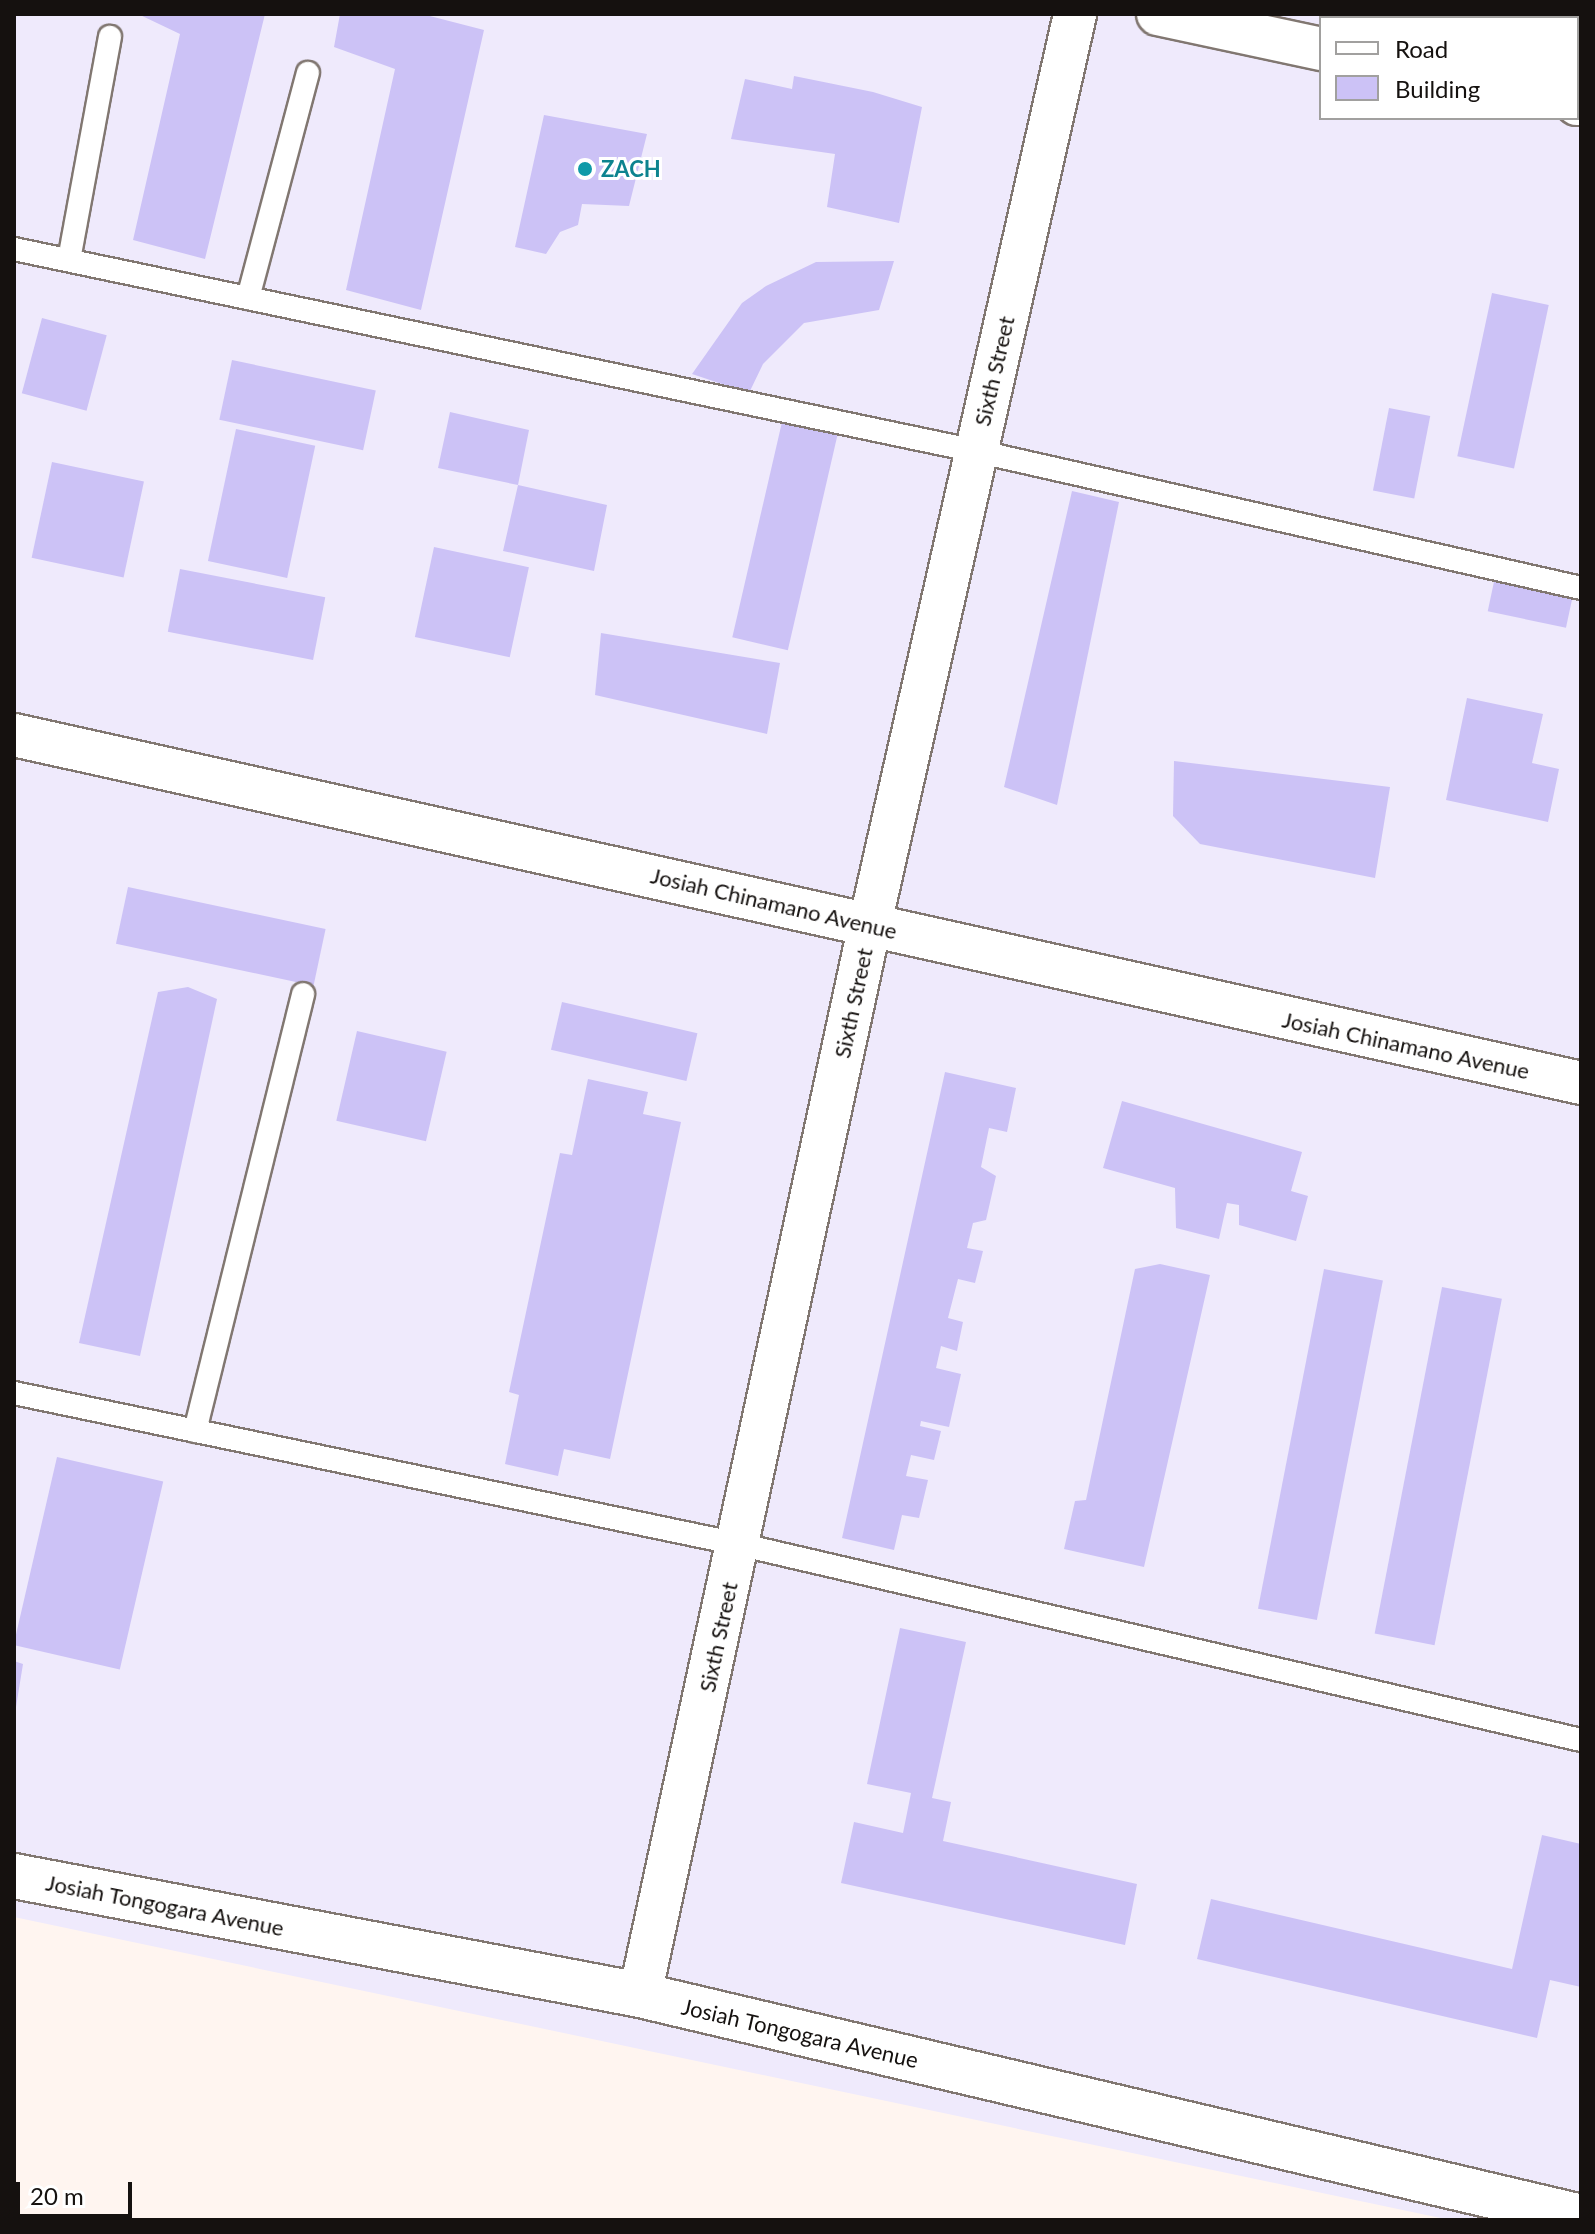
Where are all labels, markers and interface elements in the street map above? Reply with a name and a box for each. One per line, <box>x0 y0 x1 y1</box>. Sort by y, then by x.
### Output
legend <box>1319 16 1579 120</box>
text: Road <box>1395 34 1448 63</box>
text: Building <box>1395 74 1480 103</box>
place label: ZACH <box>601 156 661 182</box>
marker: ZACH <box>576 160 594 178</box>
street label: Sixth Street <box>969 314 1019 428</box>
street label: Josiah Chinamano Avenue <box>648 862 900 944</box>
street label: Sixth Street <box>828 946 878 1060</box>
street label: Josiah Chinamano Avenue <box>1280 1006 1532 1084</box>
street label: Sixth Street <box>693 1580 743 1694</box>
street label: Josiah Tongogara Avenue <box>43 1869 287 1941</box>
street label: Josiah Tongogara Avenue <box>678 1993 922 2073</box>
scale bar <box>20 2166 136 2216</box>
text: 20 m <box>30 2181 84 2210</box>

